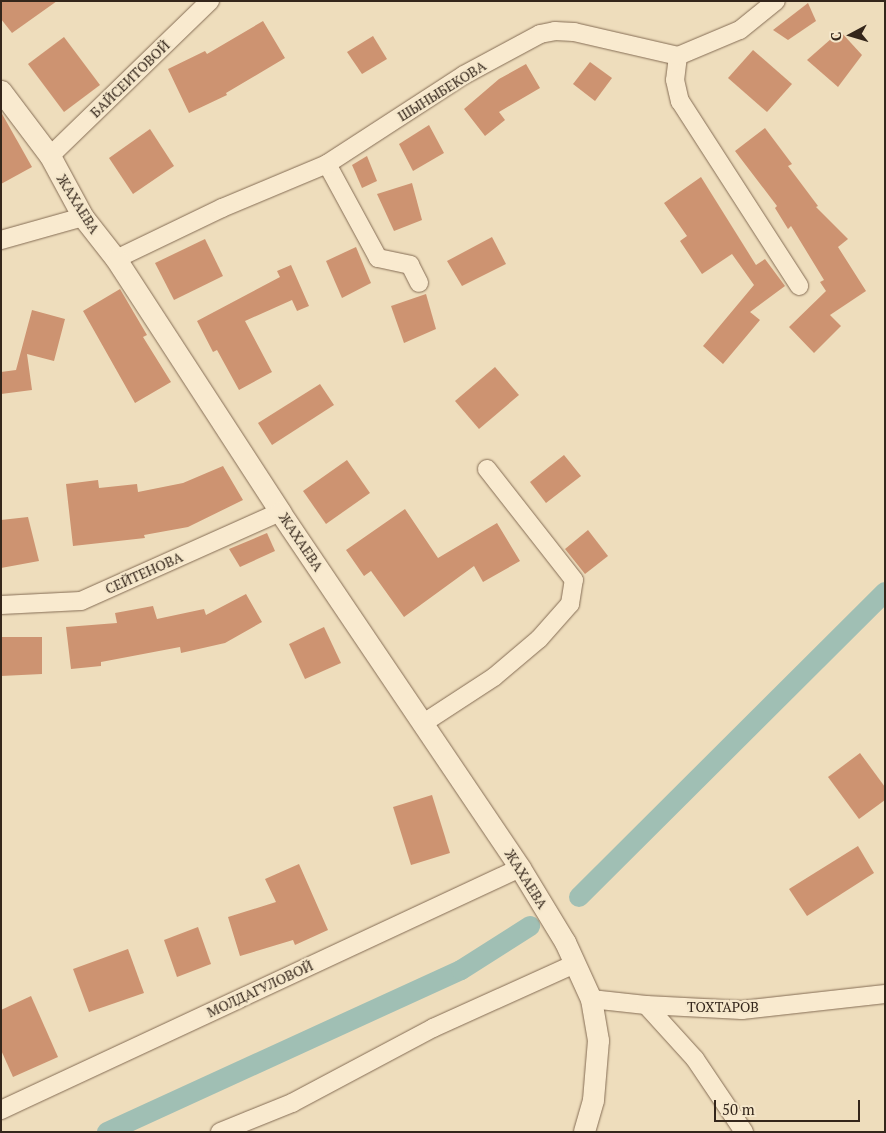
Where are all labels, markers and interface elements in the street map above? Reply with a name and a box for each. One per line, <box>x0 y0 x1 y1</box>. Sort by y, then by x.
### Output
north arrow <box>826 10 876 60</box>
text: С <box>826 31 846 42</box>
street label: БАЙСЕИТОВОЙ <box>87 37 173 121</box>
street label: ШЫНЫБЕКОВА <box>395 57 489 125</box>
street label: ЖАХАЕВА <box>53 171 103 237</box>
street label: ЖАХАЕВА <box>275 509 327 575</box>
street label: СЕЙТЕНОВА <box>103 548 185 598</box>
street label: ЖАХАЕВА <box>501 846 551 912</box>
street label: МОЛДАГУЛОВОЙ <box>204 957 316 1021</box>
street label: ТОХТАРОВ <box>687 999 759 1015</box>
scale bar <box>716 1090 862 1122</box>
text: 50 m <box>722 1099 755 1119</box>

